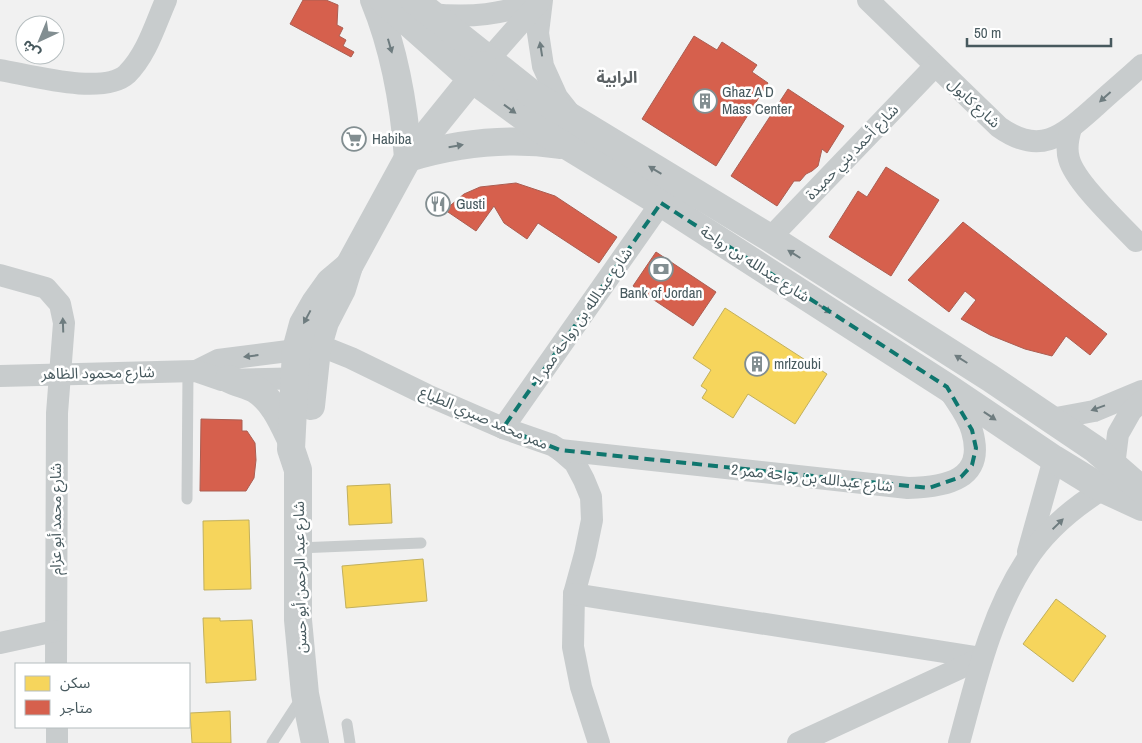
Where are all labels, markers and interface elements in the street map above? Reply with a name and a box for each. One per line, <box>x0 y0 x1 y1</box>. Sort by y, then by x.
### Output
north arrow <box>15 15 65 65</box>
scale bar <box>967 15 1111 47</box>
text: 50 m <box>974 22 1001 43</box>
text: ش <box>18 36 44 62</box>
one-way arrow <box>386 39 394 54</box>
one-way arrow <box>536 41 544 57</box>
district label: الرابية <box>597 66 637 88</box>
street label: شارع كابول <box>942 73 1005 134</box>
place label: Ghaz A D Mass Center <box>722 81 792 119</box>
building icon: Ghaz A D Mass Center <box>692 88 718 114</box>
one-way arrow <box>1100 91 1112 103</box>
street label: شارع أحمد بني حميدة <box>800 99 905 206</box>
one-way arrow <box>503 104 517 114</box>
supermarket icon: Habiba <box>341 126 367 152</box>
place label: Habiba <box>372 128 412 149</box>
one-way arrow <box>448 141 464 149</box>
one-way arrow <box>649 165 662 174</box>
restaurant icon: Gusti <box>425 191 451 217</box>
place label: Gusti <box>456 193 485 214</box>
street label: شارع عبدالله بن رواحة <box>695 220 814 309</box>
street label: شارع عبدالله بن رواحة ممر 1 <box>526 243 639 389</box>
one-way arrow <box>788 249 801 259</box>
bank icon: Bank of Jordan <box>648 256 674 282</box>
place label: Bank of Jordan <box>620 282 702 303</box>
one-way arrow <box>818 304 831 313</box>
one-way arrow <box>303 310 311 325</box>
one-way arrow <box>59 317 67 333</box>
building icon: mrlzoubi <box>744 351 770 377</box>
one-way arrow <box>243 352 259 360</box>
place label: mrlzoubi <box>774 353 821 374</box>
one-way arrow <box>955 355 968 364</box>
street label: شارع محمود الظاهر <box>40 361 155 386</box>
street label: ممر محمد صبري الطباع <box>416 381 552 456</box>
one-way arrow <box>1090 405 1105 413</box>
one-way arrow <box>983 411 997 421</box>
street label: شارع عبدالله بن رواحة ممر 2 <box>730 459 894 498</box>
street label: شارع محمد أبو عزام <box>45 463 68 575</box>
street label: شارع عبد الرحمن أبو حسن <box>288 501 313 653</box>
one-way arrow <box>1051 518 1063 530</box>
legend <box>15 663 190 728</box>
text: سكن <box>60 672 91 693</box>
text: متاجر <box>59 697 93 718</box>

